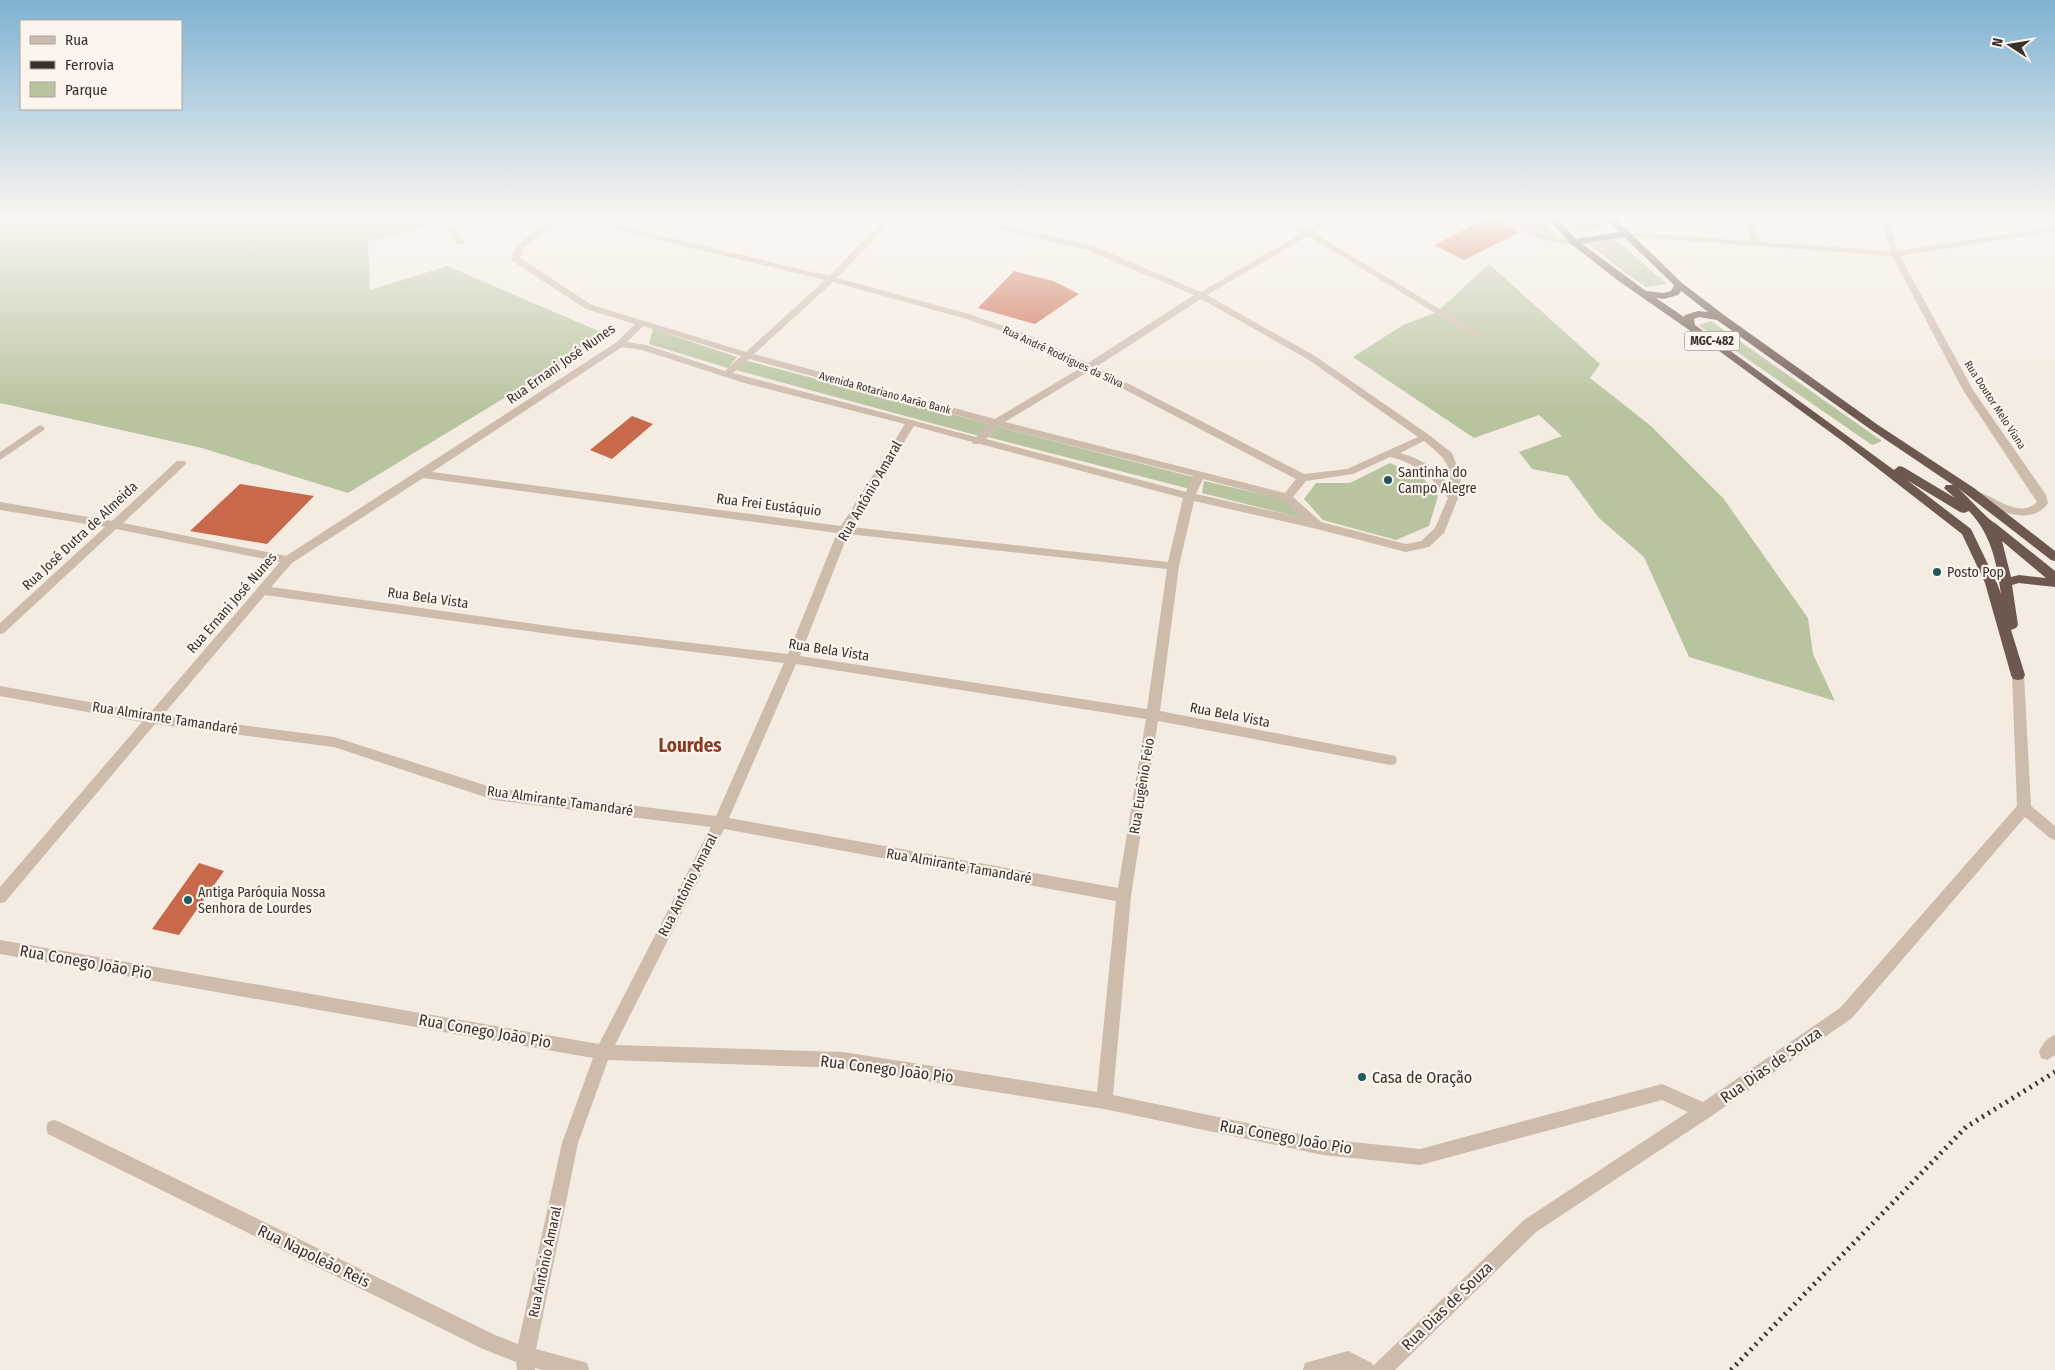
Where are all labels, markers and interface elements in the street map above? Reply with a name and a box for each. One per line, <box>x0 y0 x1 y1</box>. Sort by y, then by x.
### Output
legend <box>20 20 182 110</box>
north arrow <box>1985 20 2035 70</box>
text: Rua <box>65 31 88 49</box>
text: N <box>1989 37 2007 48</box>
text: Ferrovia <box>65 56 114 74</box>
text: Parque <box>65 81 108 99</box>
street label: Rua Ernani José Nunes <box>504 320 618 408</box>
street label: Rua André Rodrigues da Silva <box>1001 323 1125 391</box>
road number: MGC-482 <box>1684 332 1740 351</box>
street label: Rua Doutor Melo Viana <box>1962 358 2028 452</box>
street label: Avenida Rotariano Aarão Bank <box>818 369 953 417</box>
street label: Rua Antônio Amaral <box>834 438 906 544</box>
place label: Santinha do Campo Alegre <box>1398 464 1477 497</box>
marker: Santinha do Campo Alegre <box>1382 474 1394 486</box>
street label: Rua José Dutra de Almeida <box>19 478 141 594</box>
street label: Rua Frei Eustáquio <box>716 490 822 520</box>
street label: Rua Ernani José Nunes <box>183 549 281 657</box>
place label: Posto Pop <box>1947 564 2004 581</box>
marker: Posto Pop <box>1931 566 1943 578</box>
street label: Rua Bela Vista <box>386 584 470 612</box>
street label: Rua Bela Vista <box>787 635 871 665</box>
street label: Rua Almirante Tamandaré <box>91 698 239 738</box>
street label: Rua Bela Vista <box>1188 699 1272 731</box>
district label: Lourdes <box>658 734 722 757</box>
street label: Rua Eugênio Feio <box>1126 737 1158 835</box>
street label: Rua Almirante Tamandaré <box>486 782 634 820</box>
street label: Rua Antônio Amaral <box>655 831 721 939</box>
street label: Rua Almirante Tamandaré <box>885 845 1033 887</box>
place label: Antiga Paróquia Nossa Senhora de Lourdes <box>198 884 326 917</box>
marker: Antiga Paróquia Nossa Senhora de Lourdes <box>182 894 194 906</box>
street label: Rua Conego João Pio <box>18 941 154 983</box>
street label: Rua Conego João Pio <box>417 1010 553 1052</box>
street label: Rua Dias de Souza <box>1717 1023 1825 1107</box>
street label: Rua Conego João Pio <box>819 1051 955 1087</box>
place label: Casa de Oração <box>1372 1068 1472 1087</box>
marker: Casa de Oração <box>1356 1071 1368 1083</box>
street label: Rua Conego João Pio <box>1218 1116 1354 1158</box>
street label: Rua Antônio Amaral <box>525 1205 565 1319</box>
street label: Rua Napoleão Reis <box>255 1221 373 1291</box>
street label: Rua Dias de Souza <box>1398 1258 1497 1354</box>

